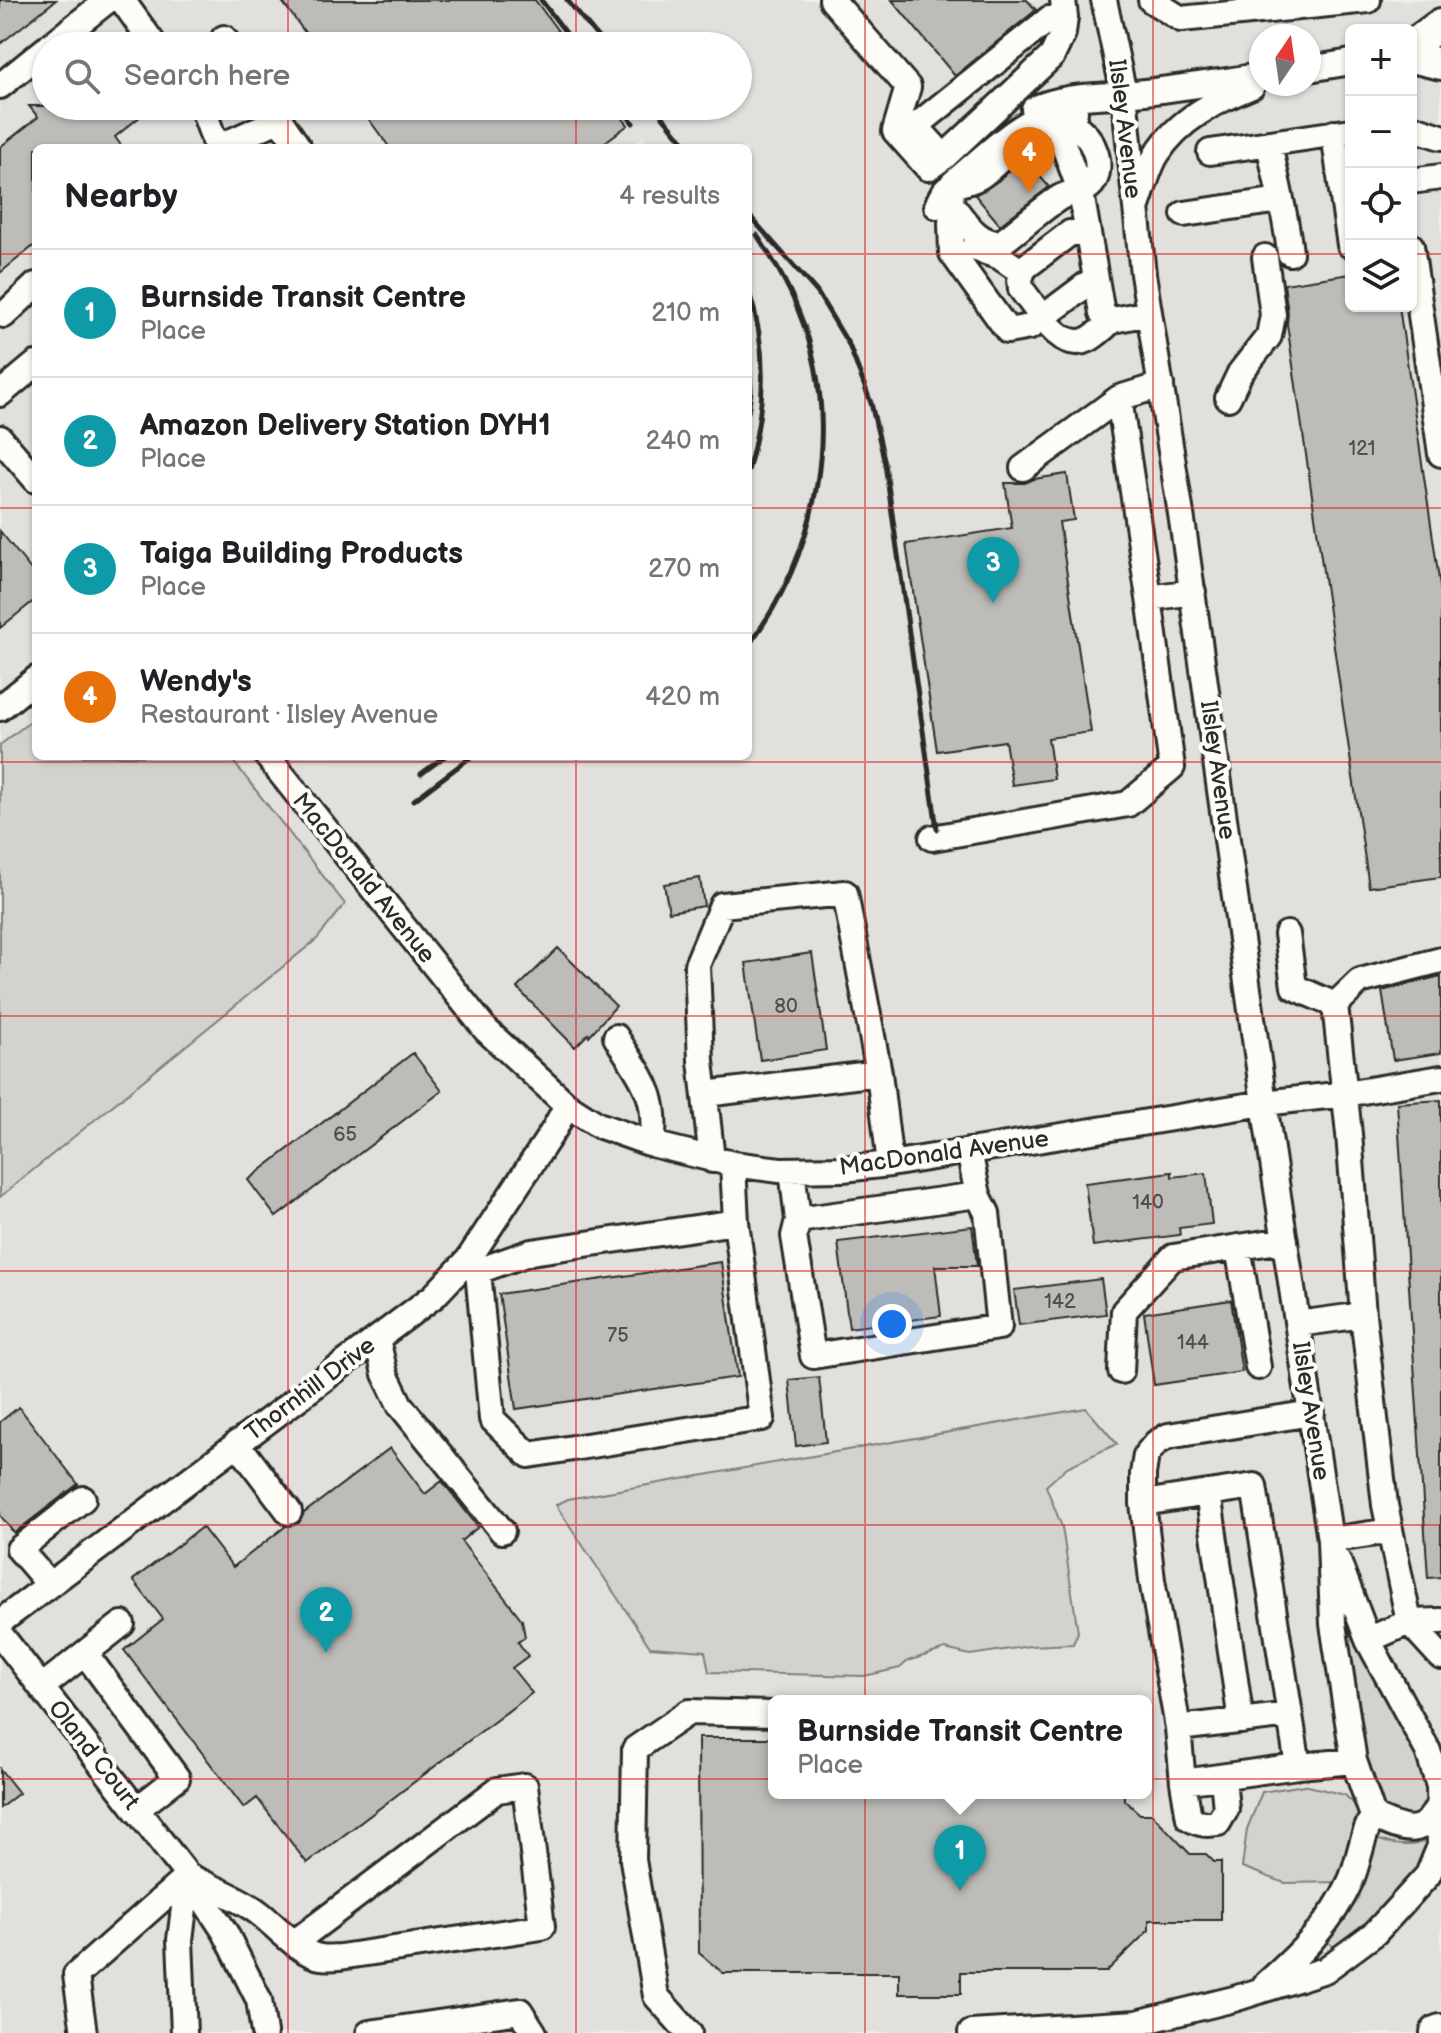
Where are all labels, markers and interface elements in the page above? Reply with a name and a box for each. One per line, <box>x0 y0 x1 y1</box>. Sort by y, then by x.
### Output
north arrow <box>1249 24 1321 96</box>
map controls <box>1345 24 1417 312</box>
button: + <box>1345 24 1417 96</box>
search box <box>32 32 752 120</box>
icon: search <box>60 54 104 98</box>
text: Search here <box>124 58 290 94</box>
street label: Ilsley Avenue <box>1102 58 1148 200</box>
button: − <box>1345 96 1417 168</box>
pin: 4 <box>1003 127 1055 193</box>
button: locate <box>1345 168 1417 240</box>
text: Nearby <box>64 176 178 217</box>
text: 4 results <box>619 181 720 212</box>
button: layers <box>1345 240 1417 312</box>
text: Burnside Transit Centre <box>140 280 466 316</box>
text: 1 <box>85 298 95 329</box>
text: 210 m <box>651 298 720 329</box>
text: Place <box>140 316 206 347</box>
text: Amazon Delivery Station DYH1 <box>140 408 551 444</box>
text: 2 <box>82 426 98 457</box>
text: 240 m <box>645 426 720 457</box>
house number: 121 <box>1349 437 1375 461</box>
text: Place <box>140 444 206 475</box>
text: Taiga Building Products <box>140 536 463 572</box>
pin: 3 <box>967 537 1019 603</box>
text: 3 <box>82 554 98 585</box>
text: 270 m <box>648 554 720 585</box>
text: Place <box>140 572 206 603</box>
text: Wendy's <box>140 664 252 700</box>
text: 4 <box>82 682 98 713</box>
text: 420 m <box>645 682 720 713</box>
street label: Ilsley Avenue <box>1194 699 1242 841</box>
text: Restaurant · Ilsley Avenue <box>140 700 438 731</box>
street label: MacDonald Avenue <box>286 787 442 969</box>
house number: 80 <box>774 995 798 1019</box>
house number: 65 <box>333 1123 357 1147</box>
street label: MacDonald Avenue <box>838 1124 1050 1182</box>
house number: 140 <box>1132 1191 1164 1215</box>
house number: 142 <box>1044 1290 1076 1314</box>
your location <box>872 1304 912 1344</box>
house number: 75 <box>607 1324 629 1348</box>
street label: Thornhill Drive <box>239 1331 381 1447</box>
house number: 144 <box>1177 1331 1209 1355</box>
street label: Ilsley Avenue <box>1286 1340 1336 1482</box>
pin: 2 <box>300 1587 352 1653</box>
street label: Oland Court <box>42 1694 146 1816</box>
popup <box>768 1695 1152 1799</box>
text: Burnside Transit Centre <box>797 1714 1123 1750</box>
text: Place <box>797 1750 863 1781</box>
pin: 1 <box>934 1825 986 1891</box>

